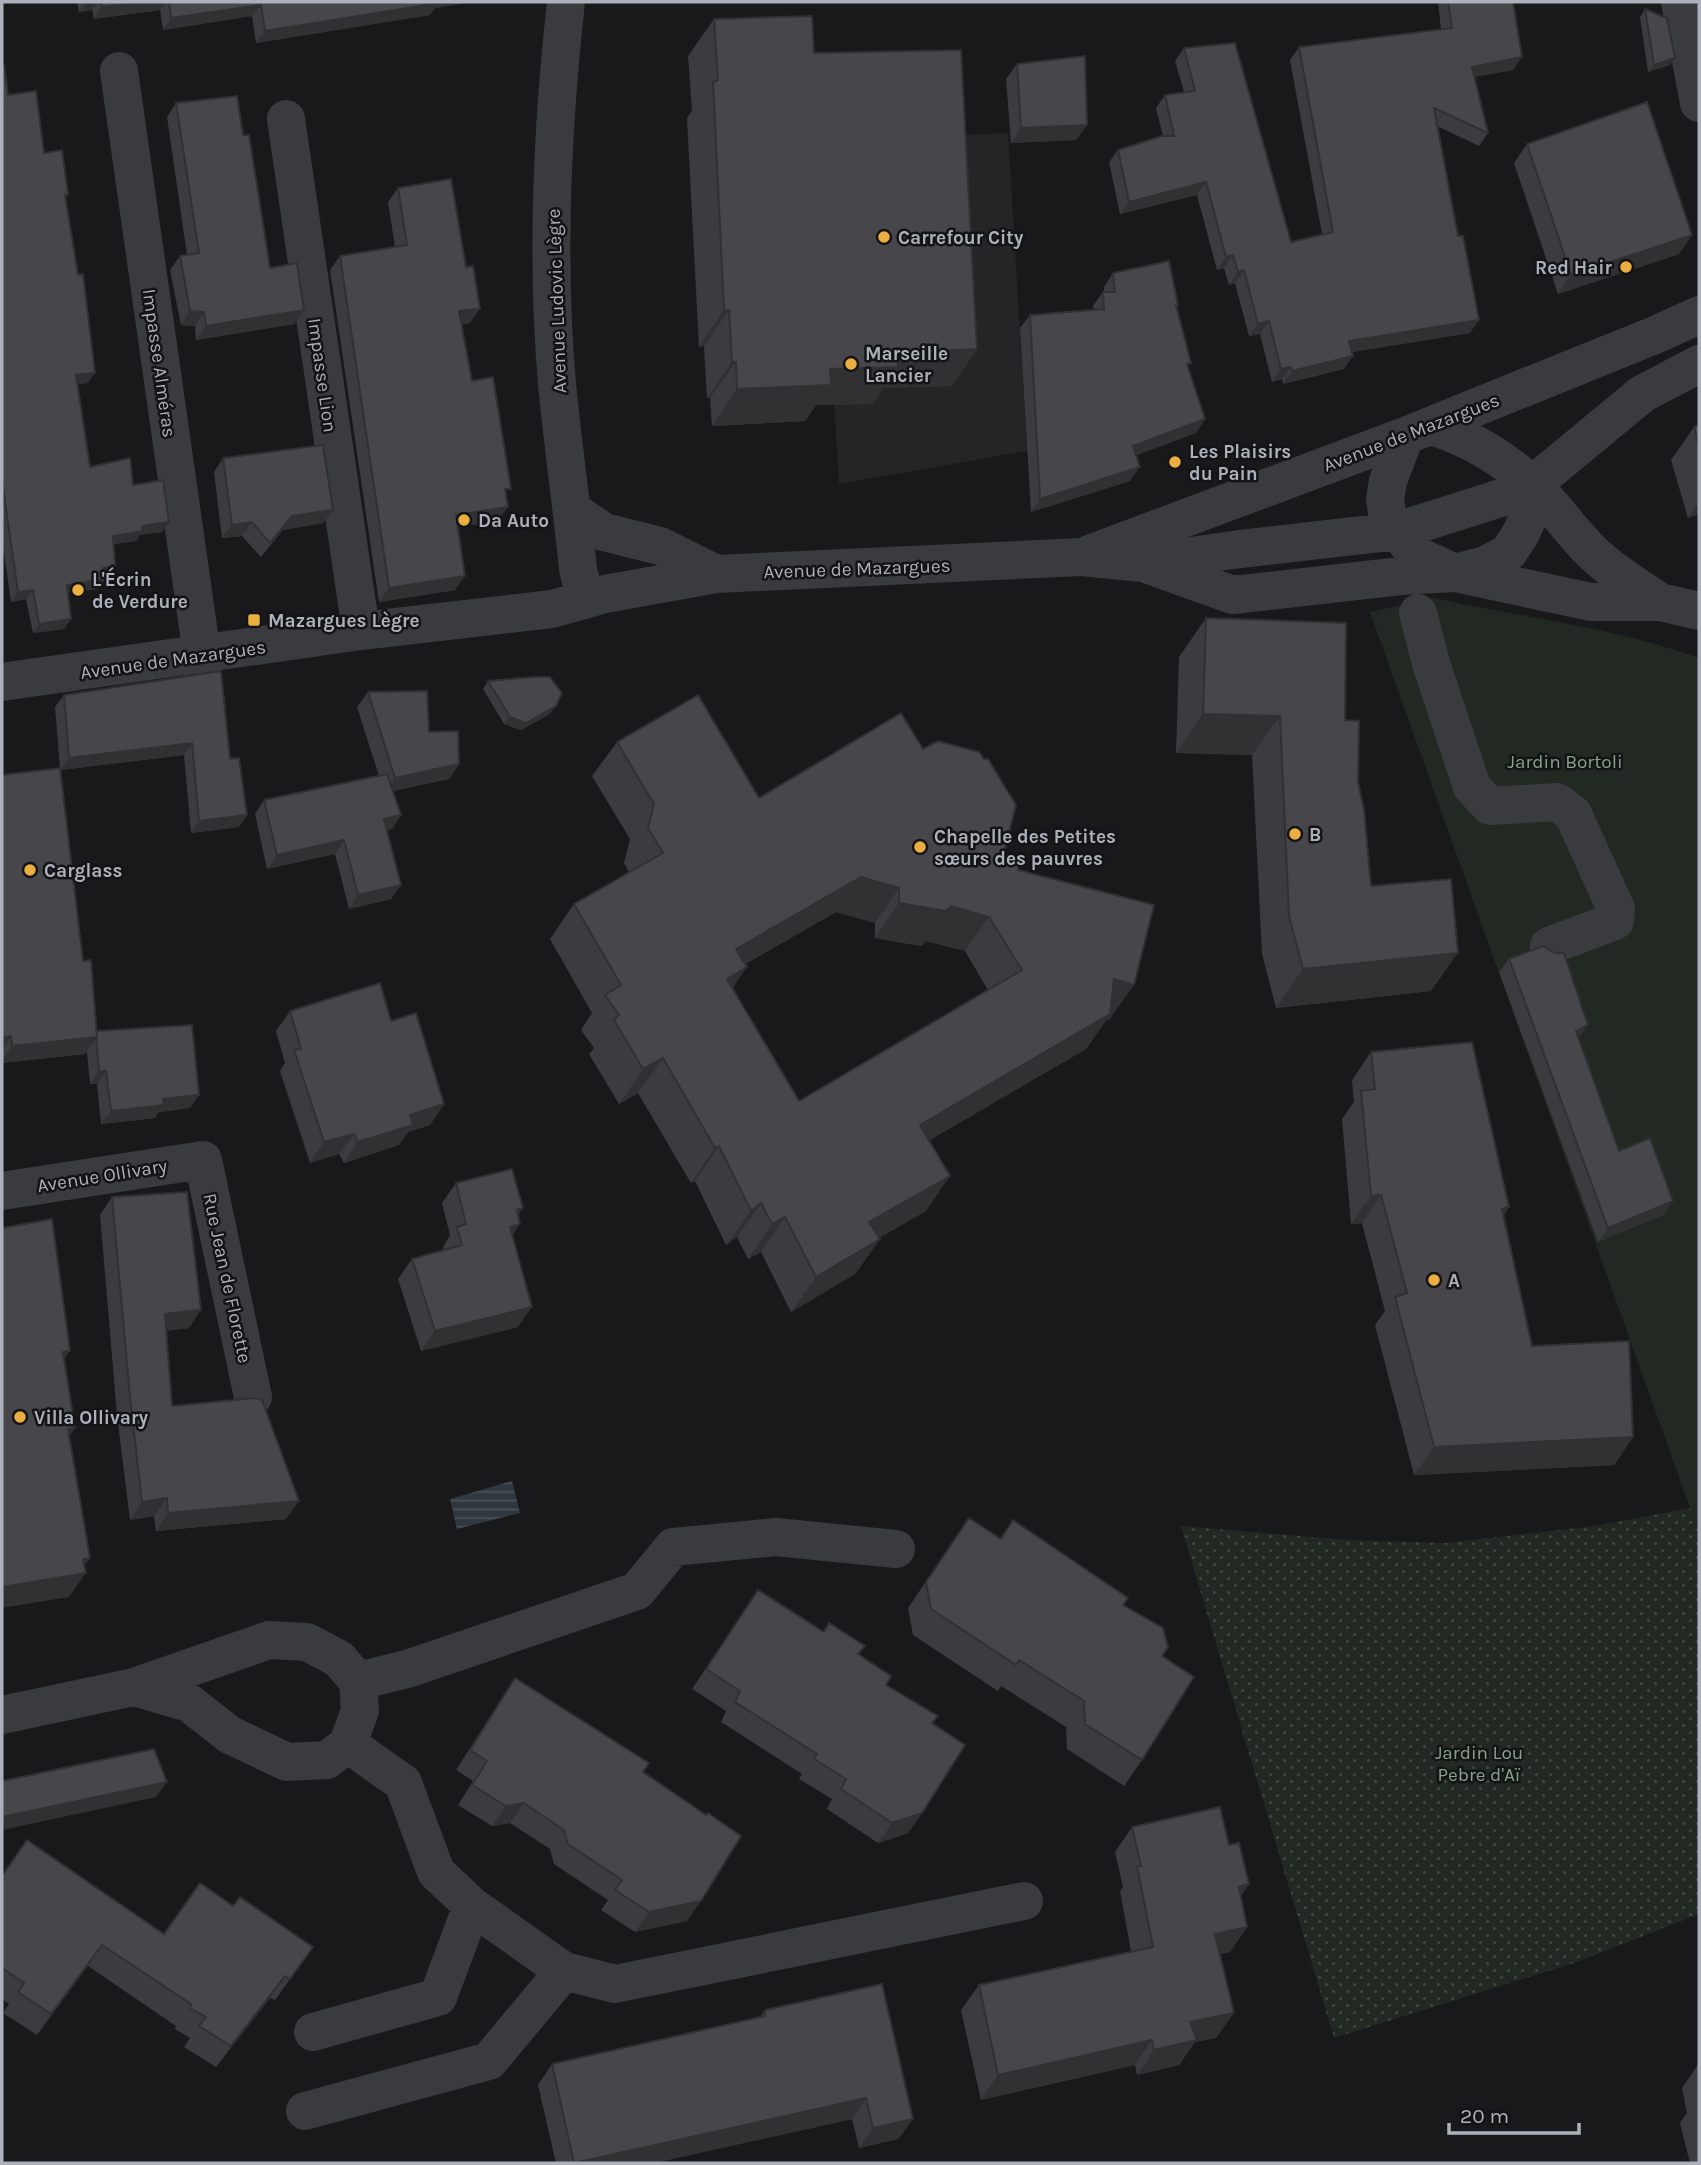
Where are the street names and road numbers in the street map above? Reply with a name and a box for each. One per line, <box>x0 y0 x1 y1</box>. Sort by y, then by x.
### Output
street label: Avenue Ludovic Lègre <box>543 208 571 394</box>
street label: Impasse Alméras <box>138 287 180 439</box>
street label: Impasse Lion <box>303 317 341 434</box>
street label: Avenue de Mazargues <box>1320 389 1503 477</box>
street label: Avenue de Mazargues <box>763 555 951 583</box>
street label: Avenue de Mazargues <box>79 636 267 684</box>
street label: Avenue Ollivary <box>36 1155 169 1197</box>
street label: Rue Jean de Florette <box>198 1191 256 1365</box>

